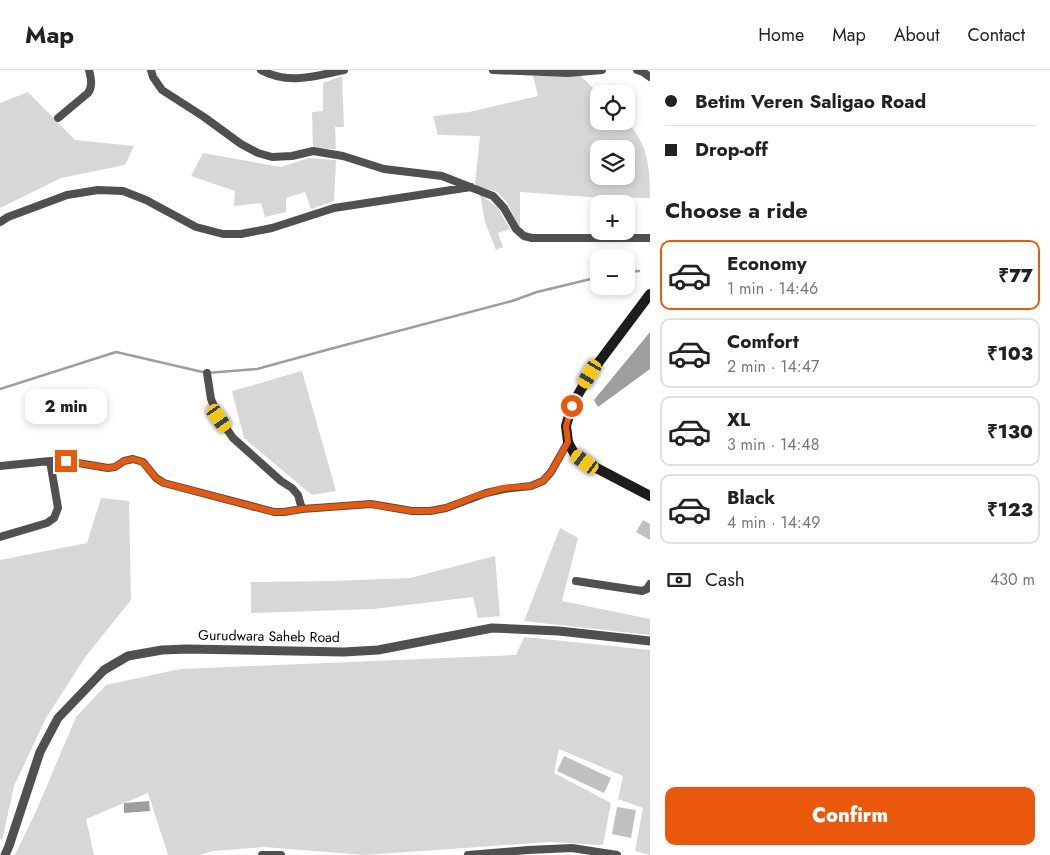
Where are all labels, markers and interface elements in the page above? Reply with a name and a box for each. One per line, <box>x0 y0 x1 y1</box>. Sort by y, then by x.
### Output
text: Map <box>25 17 74 52</box>
text: Home <box>758 22 804 48</box>
text: Map <box>832 22 866 48</box>
text: About <box>894 22 939 48</box>
text: Contact <box>967 22 1025 48</box>
map controls <box>590 85 635 295</box>
button: locate <box>590 85 635 130</box>
text: Betim Veren Saligao Road <box>695 88 926 115</box>
text: Drop-off <box>695 136 768 163</box>
button: layers <box>590 140 635 185</box>
text: Choose a ride <box>665 194 808 226</box>
button: + <box>590 195 635 240</box>
button: − <box>590 250 635 295</box>
text: Economy <box>727 250 807 277</box>
icon: car <box>667 253 712 298</box>
text: ₹77 <box>998 262 1033 289</box>
text: 1 min · 14:46 <box>727 277 818 300</box>
text: Comfort <box>727 328 799 355</box>
icon: car <box>667 331 712 376</box>
text: ₹103 <box>987 340 1033 367</box>
text: 2 min · 14:47 <box>727 355 819 378</box>
car <box>575 357 604 391</box>
callout: 2 min <box>25 388 107 424</box>
text: 2 min <box>45 395 87 418</box>
route start <box>561 395 583 417</box>
car <box>204 401 233 435</box>
text: XL <box>727 406 750 433</box>
icon: car <box>667 409 712 454</box>
text: ₹130 <box>987 418 1033 445</box>
text: 3 min · 14:48 <box>727 433 819 456</box>
car <box>568 447 601 477</box>
route end <box>55 450 77 472</box>
text: Black <box>727 484 775 511</box>
icon: car <box>667 487 712 532</box>
text: ₹123 <box>987 496 1033 523</box>
text: 4 min · 14:49 <box>727 511 820 534</box>
icon: cash <box>665 566 693 594</box>
text: Cash <box>705 566 745 593</box>
text: 430 m <box>990 568 1035 591</box>
street label: Gurudwara Saheb Road <box>198 625 340 647</box>
button: Confirm <box>665 787 1035 845</box>

